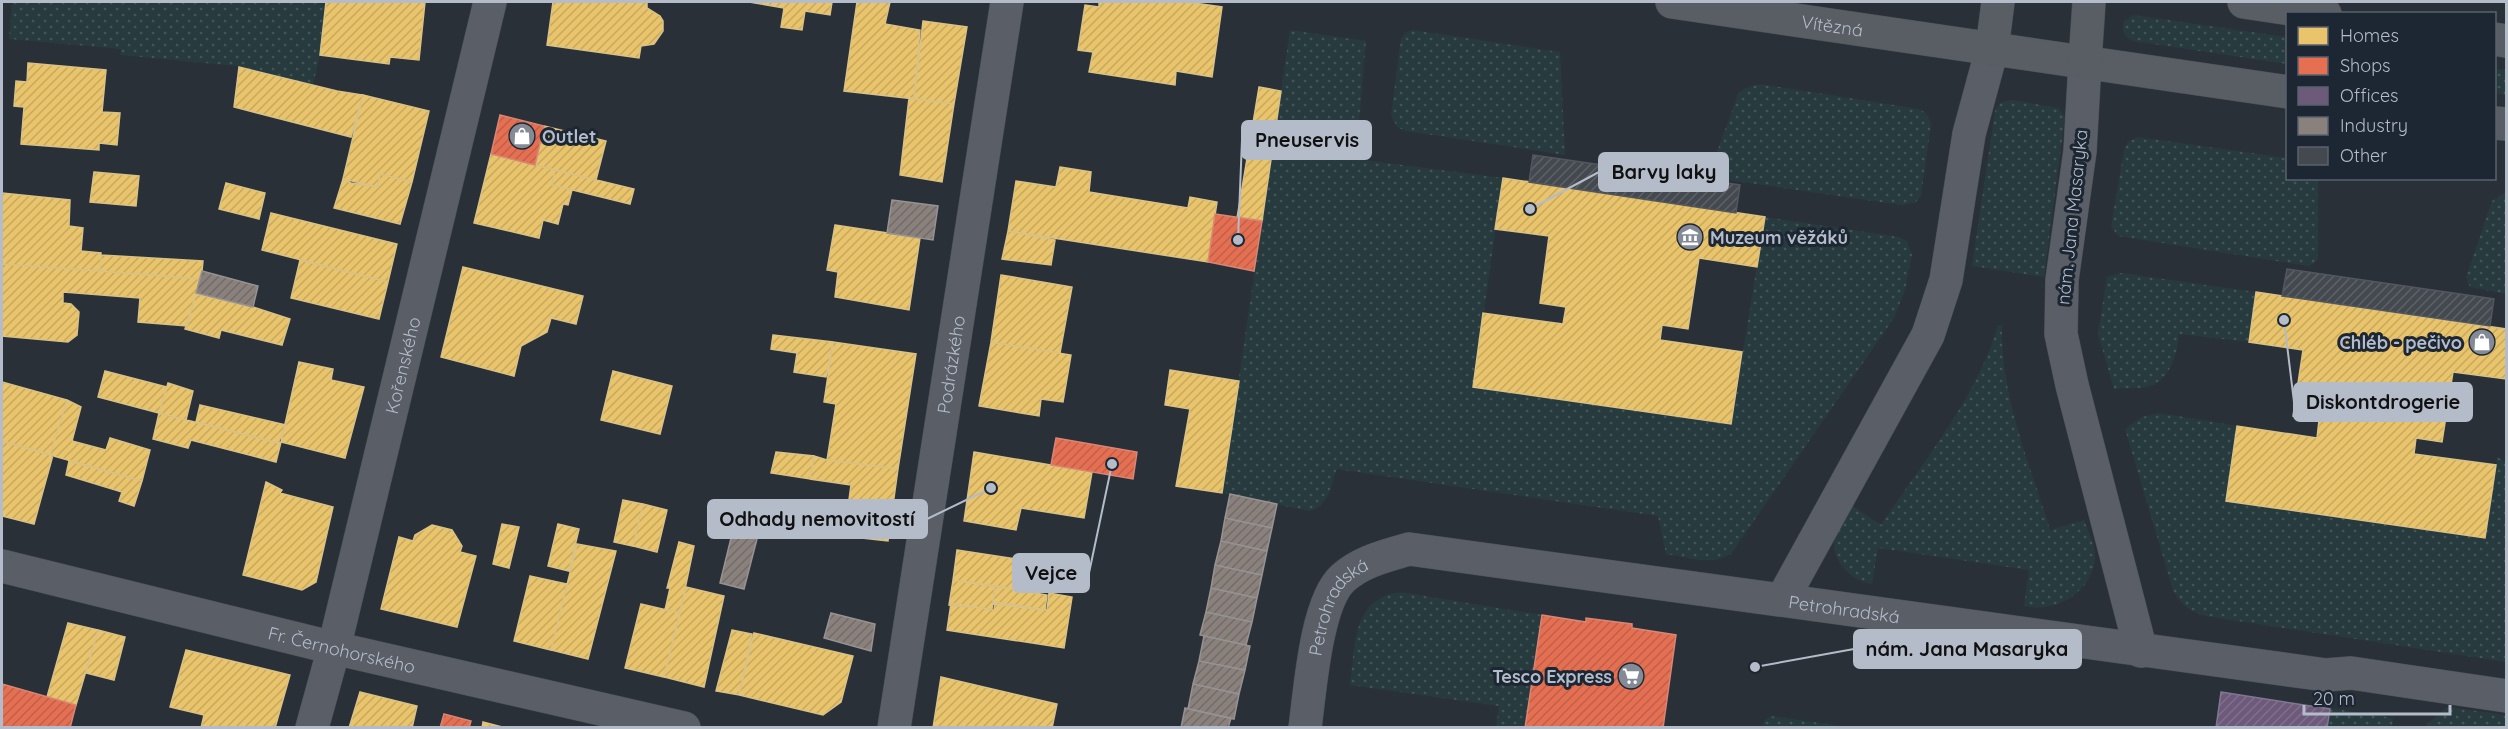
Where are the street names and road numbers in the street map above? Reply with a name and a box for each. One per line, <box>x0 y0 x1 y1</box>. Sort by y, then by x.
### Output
street label: Vítězná <box>1800 10 1865 41</box>
street label: nám. Jana Masaryka <box>2051 128 2093 306</box>
street label: Kořenského <box>380 314 425 416</box>
street label: Podrázkého <box>932 314 970 415</box>
street label: Petrohradská <box>1303 553 1372 658</box>
street label: Petrohradská <box>1787 590 1901 628</box>
street label: Fr. Černohorského <box>266 621 418 678</box>

